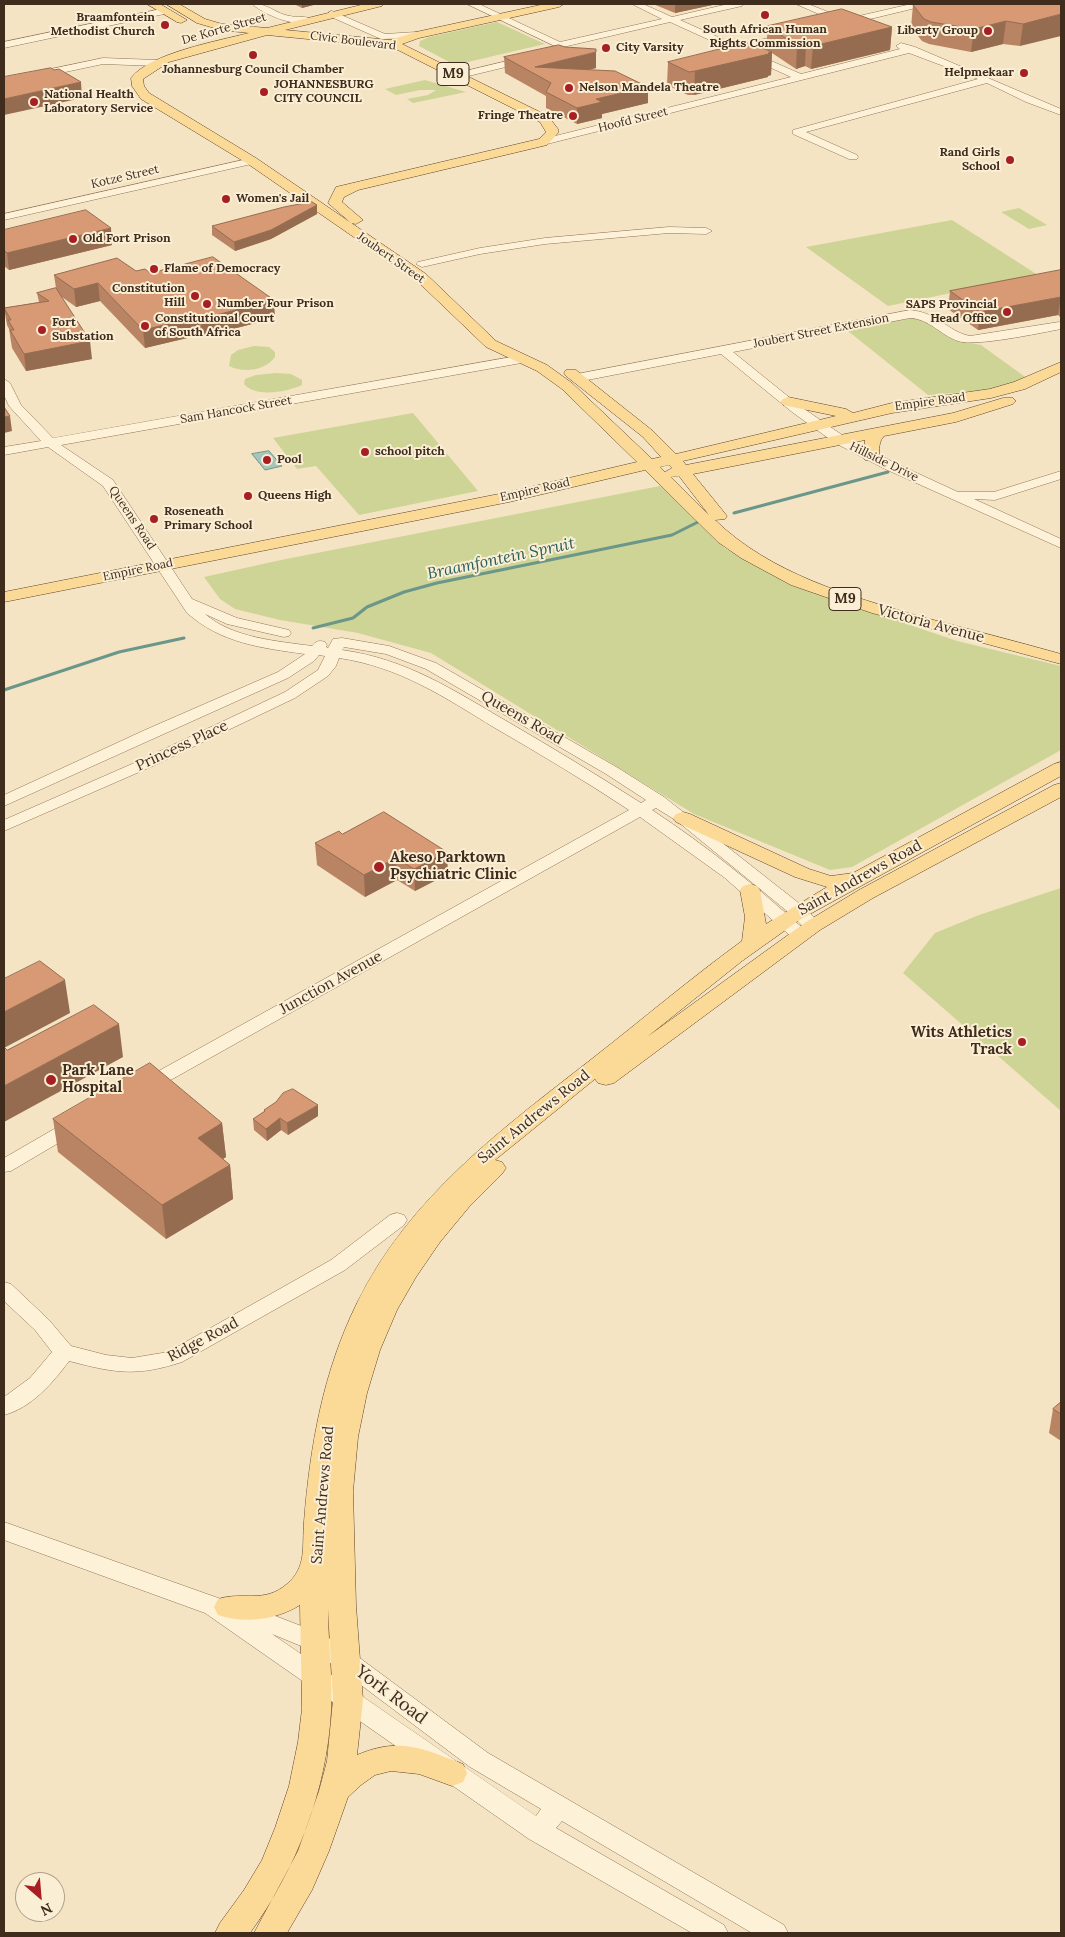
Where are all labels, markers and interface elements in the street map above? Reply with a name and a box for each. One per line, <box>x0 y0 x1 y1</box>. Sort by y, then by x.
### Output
marker: South African Human Rights Commission <box>759 9 771 21</box>
street label: De Korte Street <box>180 10 268 48</box>
place label: Braamfontein Methodist Church <box>51 11 155 39</box>
marker: Braamfontein Methodist Church <box>159 19 171 31</box>
place label: South African Human Rights Commission <box>703 23 827 51</box>
place label: Liberty Group <box>897 24 978 38</box>
marker: Liberty Group <box>982 25 994 37</box>
street label: Civic Boulevard <box>309 29 397 53</box>
place label: City Varsity <box>616 41 684 55</box>
marker: City Varsity <box>600 42 612 54</box>
marker: Johannesburg Council Chamber <box>247 49 259 61</box>
road number: M9 <box>437 62 469 86</box>
place label: Johannesburg Council Chamber <box>162 63 344 77</box>
place label: Helpmekaar <box>944 66 1014 80</box>
marker: Helpmekaar <box>1018 67 1030 79</box>
place label: JOHANNESBURG CITY COUNCIL <box>274 78 374 106</box>
place label: Nelson Mandela Theatre <box>579 81 719 95</box>
marker: Nelson Mandela Theatre <box>563 82 575 94</box>
marker: JOHANNESBURG CITY COUNCIL <box>258 86 270 98</box>
place label: National Health Laboratory Service <box>44 88 153 116</box>
marker: National Health Laboratory Service <box>28 96 40 108</box>
street label: Hoofd Street <box>597 104 669 136</box>
place label: Fringe Theatre <box>478 109 563 123</box>
marker: Fringe Theatre <box>567 110 579 122</box>
place label: Rand Girls School <box>939 146 1000 174</box>
marker: Rand Girls School <box>1004 154 1016 166</box>
street label: Kotze Street <box>90 162 160 192</box>
place label: Women's Jail <box>236 192 309 206</box>
marker: Women's Jail <box>220 193 232 205</box>
street label: Joubert Street <box>354 229 428 287</box>
place label: Old Fort Prison <box>83 232 171 246</box>
marker: Old Fort Prison <box>67 233 79 245</box>
place label: Flame of Democracy <box>164 262 280 276</box>
marker: Flame of Democracy <box>148 263 160 275</box>
place label: Constitution Hill <box>112 282 185 310</box>
marker: Constitution Hill <box>189 290 201 302</box>
place label: Number Four Prison <box>217 297 334 311</box>
marker: Number Four Prison <box>201 298 213 310</box>
place label: SAPS Provincial Head Office <box>906 298 997 326</box>
marker: SAPS Provincial Head Office <box>1001 306 1013 318</box>
street label: Joubert Street Extension <box>752 311 890 351</box>
place label: Constitutional Court of South Africa <box>155 312 274 340</box>
place label: Fort Substation <box>52 316 114 344</box>
marker: Constitutional Court of South Africa <box>139 320 151 332</box>
marker: Fort Substation <box>36 324 48 336</box>
street label: Empire Road <box>894 390 966 414</box>
street label: Sam Hancock Street <box>179 393 293 427</box>
street label: Hillside Drive <box>847 439 921 485</box>
place label: school pitch <box>375 445 445 459</box>
marker: school pitch <box>359 446 371 458</box>
place label: Pool <box>277 453 302 467</box>
marker: Pool <box>261 454 273 466</box>
street label: Empire Road <box>499 475 571 505</box>
street label: Queens Road <box>105 484 159 552</box>
place label: Queens High <box>258 489 332 503</box>
marker: Queens High <box>242 490 254 502</box>
place label: Roseneath Primary School <box>164 505 252 533</box>
marker: Roseneath Primary School <box>148 513 160 525</box>
water label: Braamfontein Spruit <box>426 534 576 584</box>
street label: Empire Road <box>102 556 174 584</box>
road number: M9 <box>829 588 861 610</box>
street label: Victoria Avenue <box>876 601 986 647</box>
street label: Queens Road <box>478 687 566 749</box>
street label: Princess Place <box>133 717 231 775</box>
street label: Saint Andrews Road <box>795 836 925 920</box>
place label: Akeso Parktown Psychiatric Clinic <box>390 849 517 884</box>
marker: Akeso Parktown Psychiatric Clinic <box>372 860 386 874</box>
street label: Junction Avenue <box>277 947 385 1019</box>
place label: Wits Athletics Track <box>911 1024 1012 1059</box>
marker: Wits Athletics Track <box>1016 1036 1028 1048</box>
place label: Park Lane Hospital <box>62 1062 134 1097</box>
street label: Saint Andrews Road <box>474 1066 594 1168</box>
marker: Park Lane Hospital <box>44 1073 58 1087</box>
street label: Ridge Road <box>164 1314 242 1366</box>
street label: Saint Andrews Road <box>308 1425 338 1565</box>
street label: York Road <box>351 1661 431 1729</box>
north arrow <box>15 1872 65 1922</box>
text: N <box>37 1899 55 1920</box>

